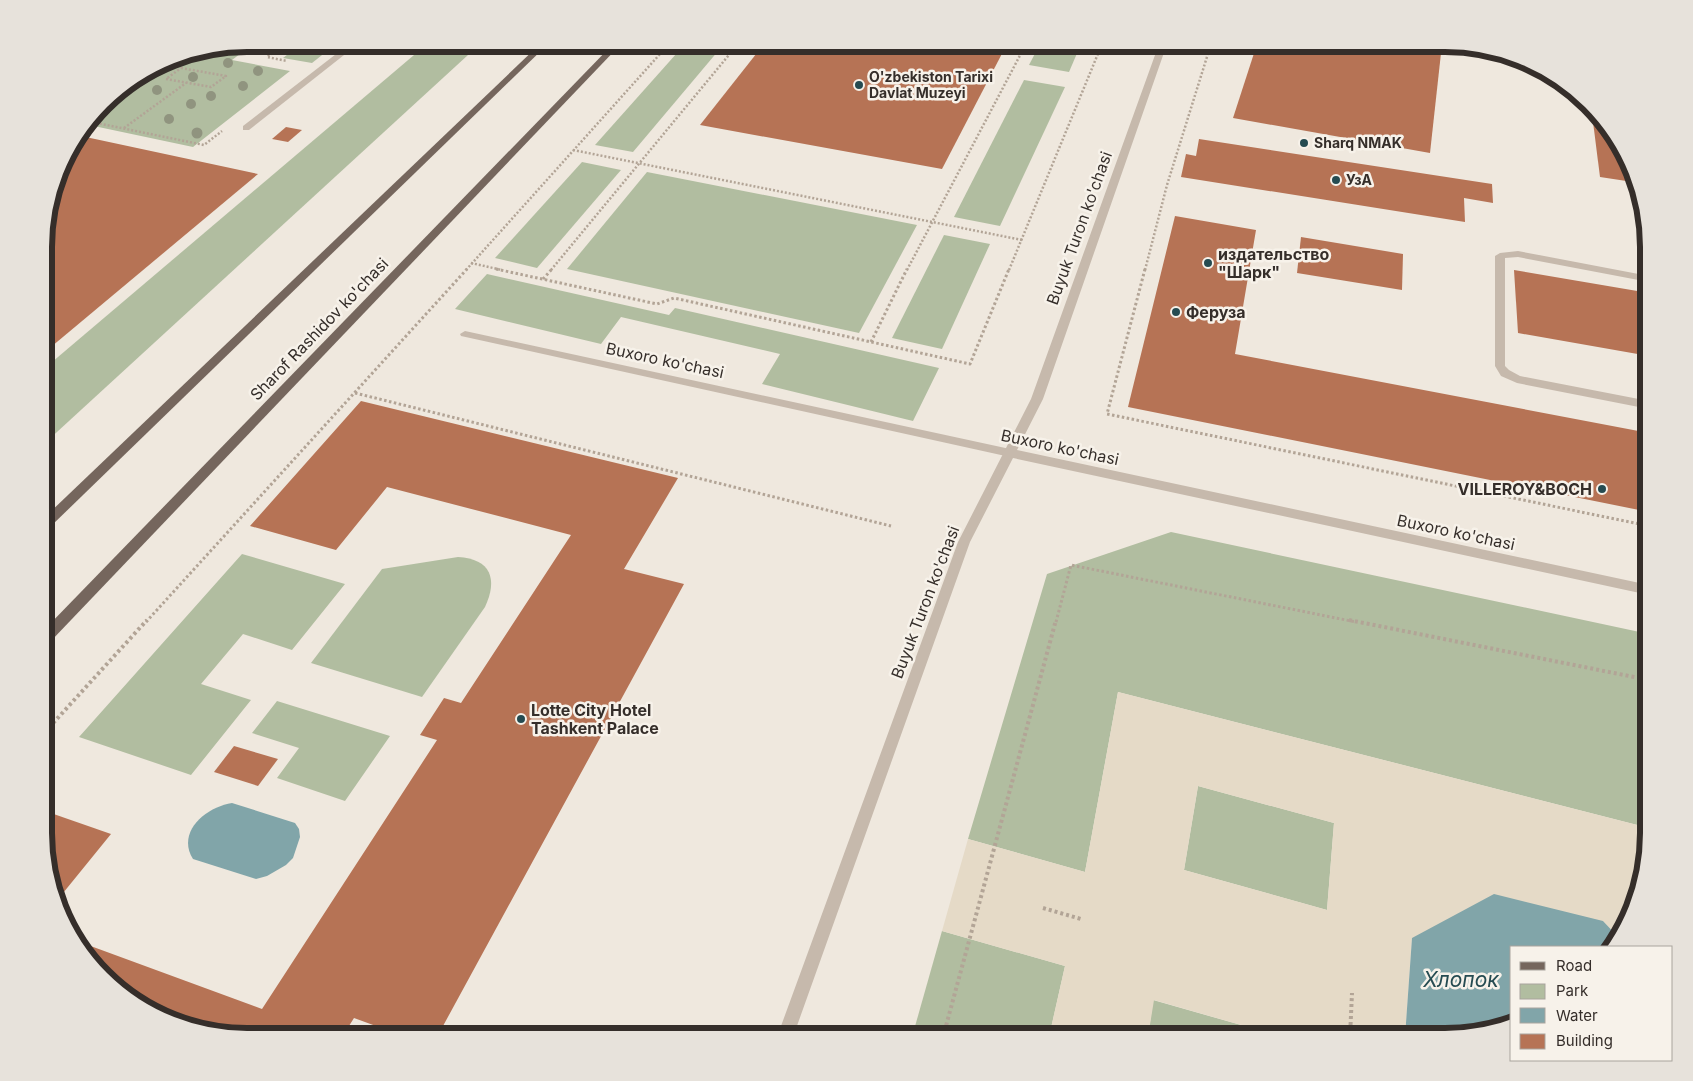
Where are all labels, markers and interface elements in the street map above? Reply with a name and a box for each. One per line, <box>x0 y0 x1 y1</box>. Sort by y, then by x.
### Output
place label: O'zbekiston Tarixi Davlat Muzeyi <box>869 68 993 101</box>
marker: O'zbekiston Tarixi Davlat Muzeyi <box>853 79 865 91</box>
place label: Sharq NMAK <box>1314 134 1402 151</box>
marker: Sharq NMAK <box>1298 137 1310 149</box>
street label: Buyuk Turon ko'chasi <box>1042 149 1116 307</box>
place label: УзА <box>1346 171 1372 188</box>
marker: УзА <box>1330 174 1342 186</box>
place label: издательство "Шарк" <box>1218 244 1330 282</box>
street label: Sharof Rashidov ko'chasi <box>246 254 392 404</box>
marker: издательство "Шарк" <box>1202 257 1214 269</box>
place label: Феруза <box>1186 302 1246 322</box>
marker: Феруза <box>1170 306 1182 318</box>
street label: Buxoro ko'chasi <box>604 338 726 382</box>
street label: Buxoro ko'chasi <box>999 425 1121 469</box>
place label: VILLEROY&BOCH <box>1457 479 1592 499</box>
marker: VILLEROY&BOCH <box>1596 483 1608 495</box>
street label: Buxoro ko'chasi <box>1395 510 1517 554</box>
street label: Buyuk Turon ko'chasi <box>887 523 963 681</box>
place label: Lotte City Hotel Tashkent Palace <box>531 700 659 738</box>
marker: Lotte City Hotel Tashkent Palace <box>515 713 527 725</box>
legend <box>1510 946 1673 1061</box>
text: Road <box>1556 956 1592 975</box>
water label: Хлопок <box>1422 967 1499 992</box>
text: Park <box>1556 981 1589 1000</box>
text: Water <box>1556 1006 1598 1025</box>
text: Building <box>1556 1031 1613 1050</box>

